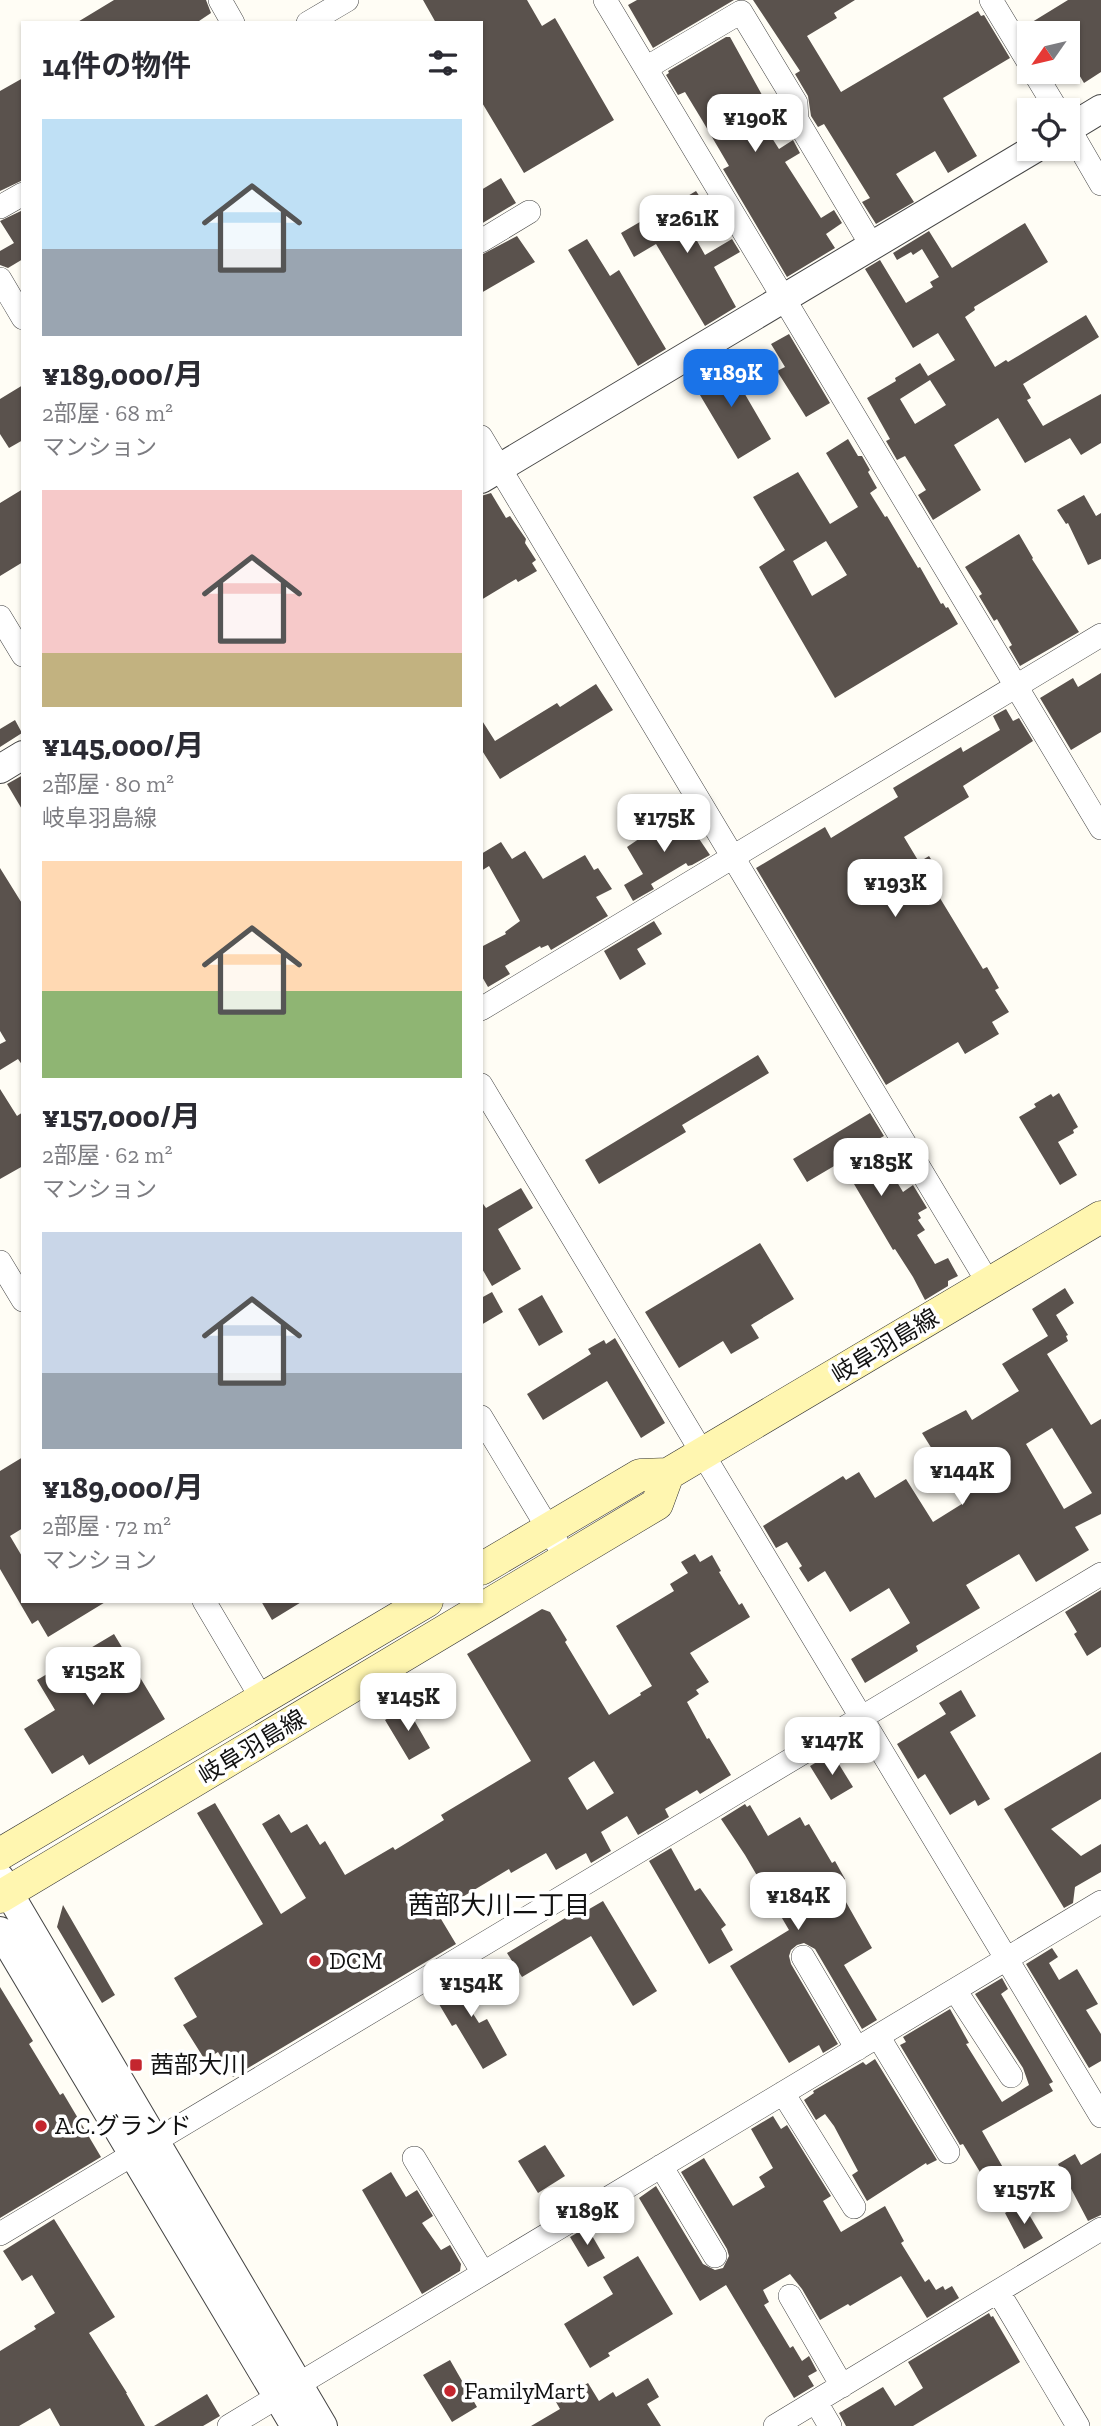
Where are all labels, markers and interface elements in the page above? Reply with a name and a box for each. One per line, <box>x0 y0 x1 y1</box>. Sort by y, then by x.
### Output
north arrow <box>1017 21 1080 84</box>
map controls <box>1017 21 1080 161</box>
icon: filters <box>424 44 462 82</box>
text: 14件の物件 <box>42 48 191 84</box>
pin: ¥190K <box>706 94 804 154</box>
button: locate <box>1017 98 1080 161</box>
text: ¥190K <box>723 103 787 131</box>
icon: home <box>189 165 315 291</box>
pin: ¥261K <box>638 196 736 255</box>
text: ¥261K <box>655 204 719 232</box>
pin: ¥189K <box>682 350 780 409</box>
text: ¥189,000/月 <box>42 357 204 393</box>
text: ¥189K <box>699 358 763 386</box>
text: 2部屋 · 68 m² <box>42 399 173 427</box>
text: マンション <box>42 433 157 461</box>
icon: home <box>189 536 315 662</box>
text: ¥145,000/月 <box>42 728 204 764</box>
text: 2部屋 · 80 m² <box>42 770 174 798</box>
pin: ¥175K <box>615 794 713 854</box>
text: ¥175K <box>633 803 695 831</box>
text: 岐阜羽島線 <box>42 804 157 832</box>
pin: ¥193K <box>846 860 944 919</box>
text: ¥193K <box>863 868 927 896</box>
icon: home <box>189 907 315 1033</box>
text: ¥157,000/月 <box>42 1099 201 1135</box>
pin: ¥185K <box>832 1138 930 1198</box>
text: 2部屋 · 62 m² <box>42 1141 172 1169</box>
text: ¥185K <box>850 1147 912 1175</box>
text: マンション <box>42 1175 157 1203</box>
icon: home <box>189 1278 315 1404</box>
street label: 岐阜羽島線 <box>826 1302 944 1389</box>
pin: ¥144K <box>913 1448 1011 1507</box>
text: ¥144K <box>930 1456 994 1484</box>
text: ¥189,000/月 <box>42 1470 204 1506</box>
text: 2部屋 · 72 m² <box>42 1512 171 1540</box>
text: マンション <box>42 1546 157 1574</box>
pin: ¥152K <box>44 1648 142 1707</box>
text: ¥152K <box>62 1656 124 1684</box>
pin: ¥145K <box>359 1674 457 1733</box>
text: ¥145K <box>376 1682 440 1710</box>
street label: 岐阜羽島線 <box>193 1703 311 1790</box>
pin: ¥147K <box>783 1718 881 1777</box>
text: ¥147K <box>801 1726 863 1754</box>
pin: ¥184K <box>749 1872 847 1932</box>
text: ¥184K <box>766 1881 830 1909</box>
district label: 茜部大川二丁目 <box>408 1889 590 1921</box>
place label: DCM <box>329 1946 383 1975</box>
marker: DCM <box>307 1953 323 1969</box>
pin: ¥154K <box>422 1960 520 2019</box>
text: ¥154K <box>439 1968 503 1996</box>
place label: 茜部大川 <box>150 2050 246 2079</box>
marker: 茜部大川 <box>128 2057 144 2073</box>
place label: A.C.グランド <box>55 2111 192 2140</box>
marker: A.C.グランド <box>33 2118 49 2134</box>
pin: ¥157K <box>975 2166 1073 2226</box>
text: ¥157K <box>993 2175 1055 2203</box>
pin: ¥189K <box>538 2188 636 2247</box>
text: ¥189K <box>555 2196 619 2224</box>
place label: FamilyMart <box>464 2376 585 2405</box>
marker: FamilyMart <box>442 2383 458 2399</box>

